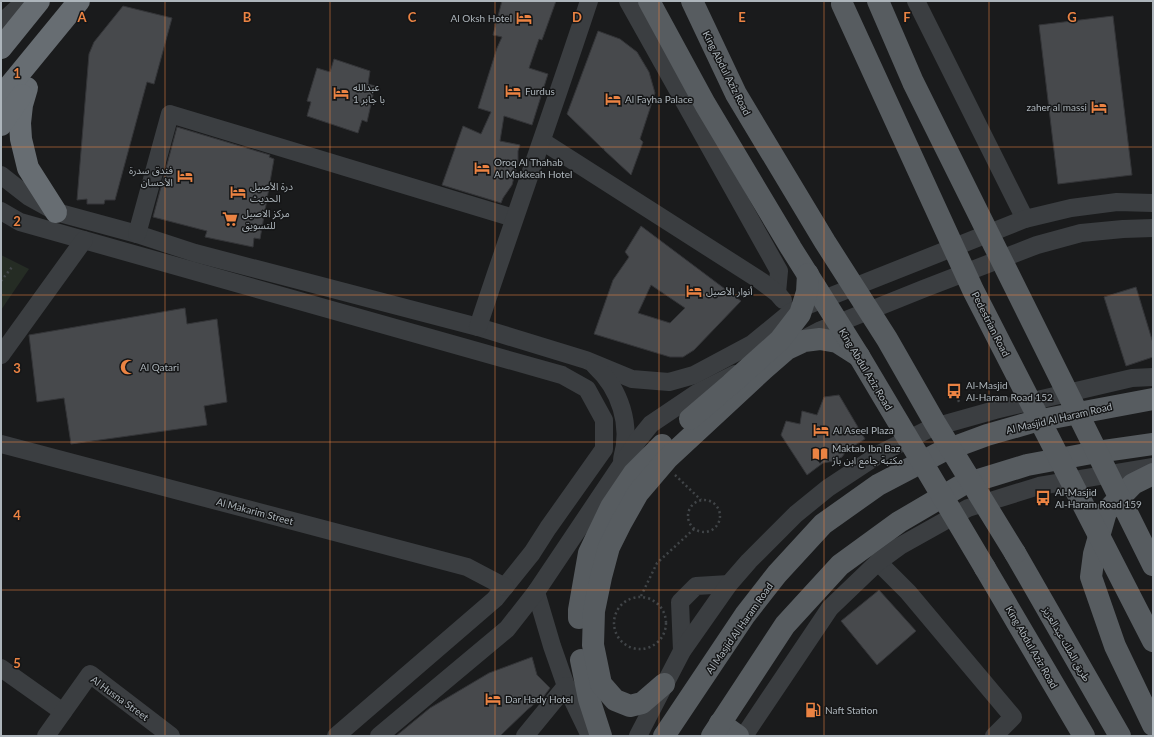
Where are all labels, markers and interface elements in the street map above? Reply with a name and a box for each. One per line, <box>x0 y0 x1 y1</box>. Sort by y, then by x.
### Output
text: A <box>76 9 87 25</box>
text: B <box>243 9 252 25</box>
text: C <box>408 9 417 25</box>
hotel icon: Al Oksh Hotel <box>515 9 533 27</box>
text: D <box>572 9 582 25</box>
text: E <box>738 9 746 25</box>
text: F <box>903 9 911 25</box>
text: G <box>1067 9 1077 25</box>
place label: Al Oksh Hotel <box>451 12 512 24</box>
street label: King Abdul Aziz Road <box>701 29 753 117</box>
text: 1 <box>13 65 21 81</box>
place label: عبدالله با جابر 1 <box>353 81 385 106</box>
hotel icon: Furdus <box>504 82 522 100</box>
hotel icon: عبدالله با جابر 1 <box>332 84 350 102</box>
place label: Furdus <box>525 85 555 97</box>
hotel icon: Al Fayha Palace <box>604 90 622 108</box>
place label: Al Fayha Palace <box>625 93 693 105</box>
hotel icon: zaher al massi <box>1090 98 1108 116</box>
place label: zaher al massi <box>1027 101 1087 113</box>
place label: Oroq Al Thahab Al Makkeah Hotel <box>494 156 572 180</box>
hotel icon: Oroq Al Thahab Al Makkeah Hotel <box>473 159 491 177</box>
place label: فندق سدرة الأحسان <box>129 164 174 188</box>
hotel icon: فندق سدرة الأحسان <box>176 167 194 185</box>
place label: درة الأصيل الحديث <box>250 180 293 204</box>
hotel icon: درة الأصيل الحديث <box>229 183 247 201</box>
place label: مركز الاصيل للتسويق <box>242 207 290 232</box>
supermarket icon: مركز الاصيل للتسويق <box>221 210 239 228</box>
text: 2 <box>13 213 21 229</box>
hotel icon: أنوار الأصيل <box>685 282 703 300</box>
place label: أنوار الأصيل <box>706 285 753 298</box>
street label: Pedestrian Road <box>970 290 1012 358</box>
street label: King Abdul Aziz Road <box>837 326 895 412</box>
mosque icon: Al Qatari <box>119 358 137 376</box>
text: 3 <box>13 360 21 376</box>
place label: Al Qatari <box>140 361 179 373</box>
place label: Al-Masjid Al-Haram Road 152 <box>966 379 1053 403</box>
bus stop icon: Al-Masjid Al-Haram Road 152 <box>945 382 963 400</box>
street label: Al Masjid Al Haram Road <box>1005 400 1113 436</box>
hotel icon: Al Aseel Plaza <box>812 421 830 439</box>
place label: Al Aseel Plaza <box>833 424 894 436</box>
place label: Maktab Ibn Baz مكتبة جامع ابن باز <box>831 442 903 468</box>
library icon: Maktab Ibn Baz مكتبة جامع ابن باز <box>811 445 829 463</box>
place label: Al-Masjid Al-Haram Road 159 <box>1055 486 1142 510</box>
bus stop icon: Al-Masjid Al-Haram Road 159 <box>1034 489 1052 507</box>
street label: Al Makarim Street <box>215 495 295 527</box>
text: 4 <box>13 507 21 523</box>
street label: Al Masjid Al Haram Road <box>703 580 775 676</box>
street label: King Abdul Aziz Road <box>1004 604 1060 690</box>
street label: طريق الملك عبدالعزيز <box>1039 604 1093 684</box>
text: 5 <box>13 655 21 671</box>
street label: Al Husna Street <box>89 673 152 723</box>
hotel icon: Dar Hady Hotel <box>484 690 502 708</box>
place label: Dar Hady Hotel <box>505 693 573 705</box>
fuel station icon: Naft Station <box>804 701 822 719</box>
place label: Naft Station <box>825 704 878 716</box>

